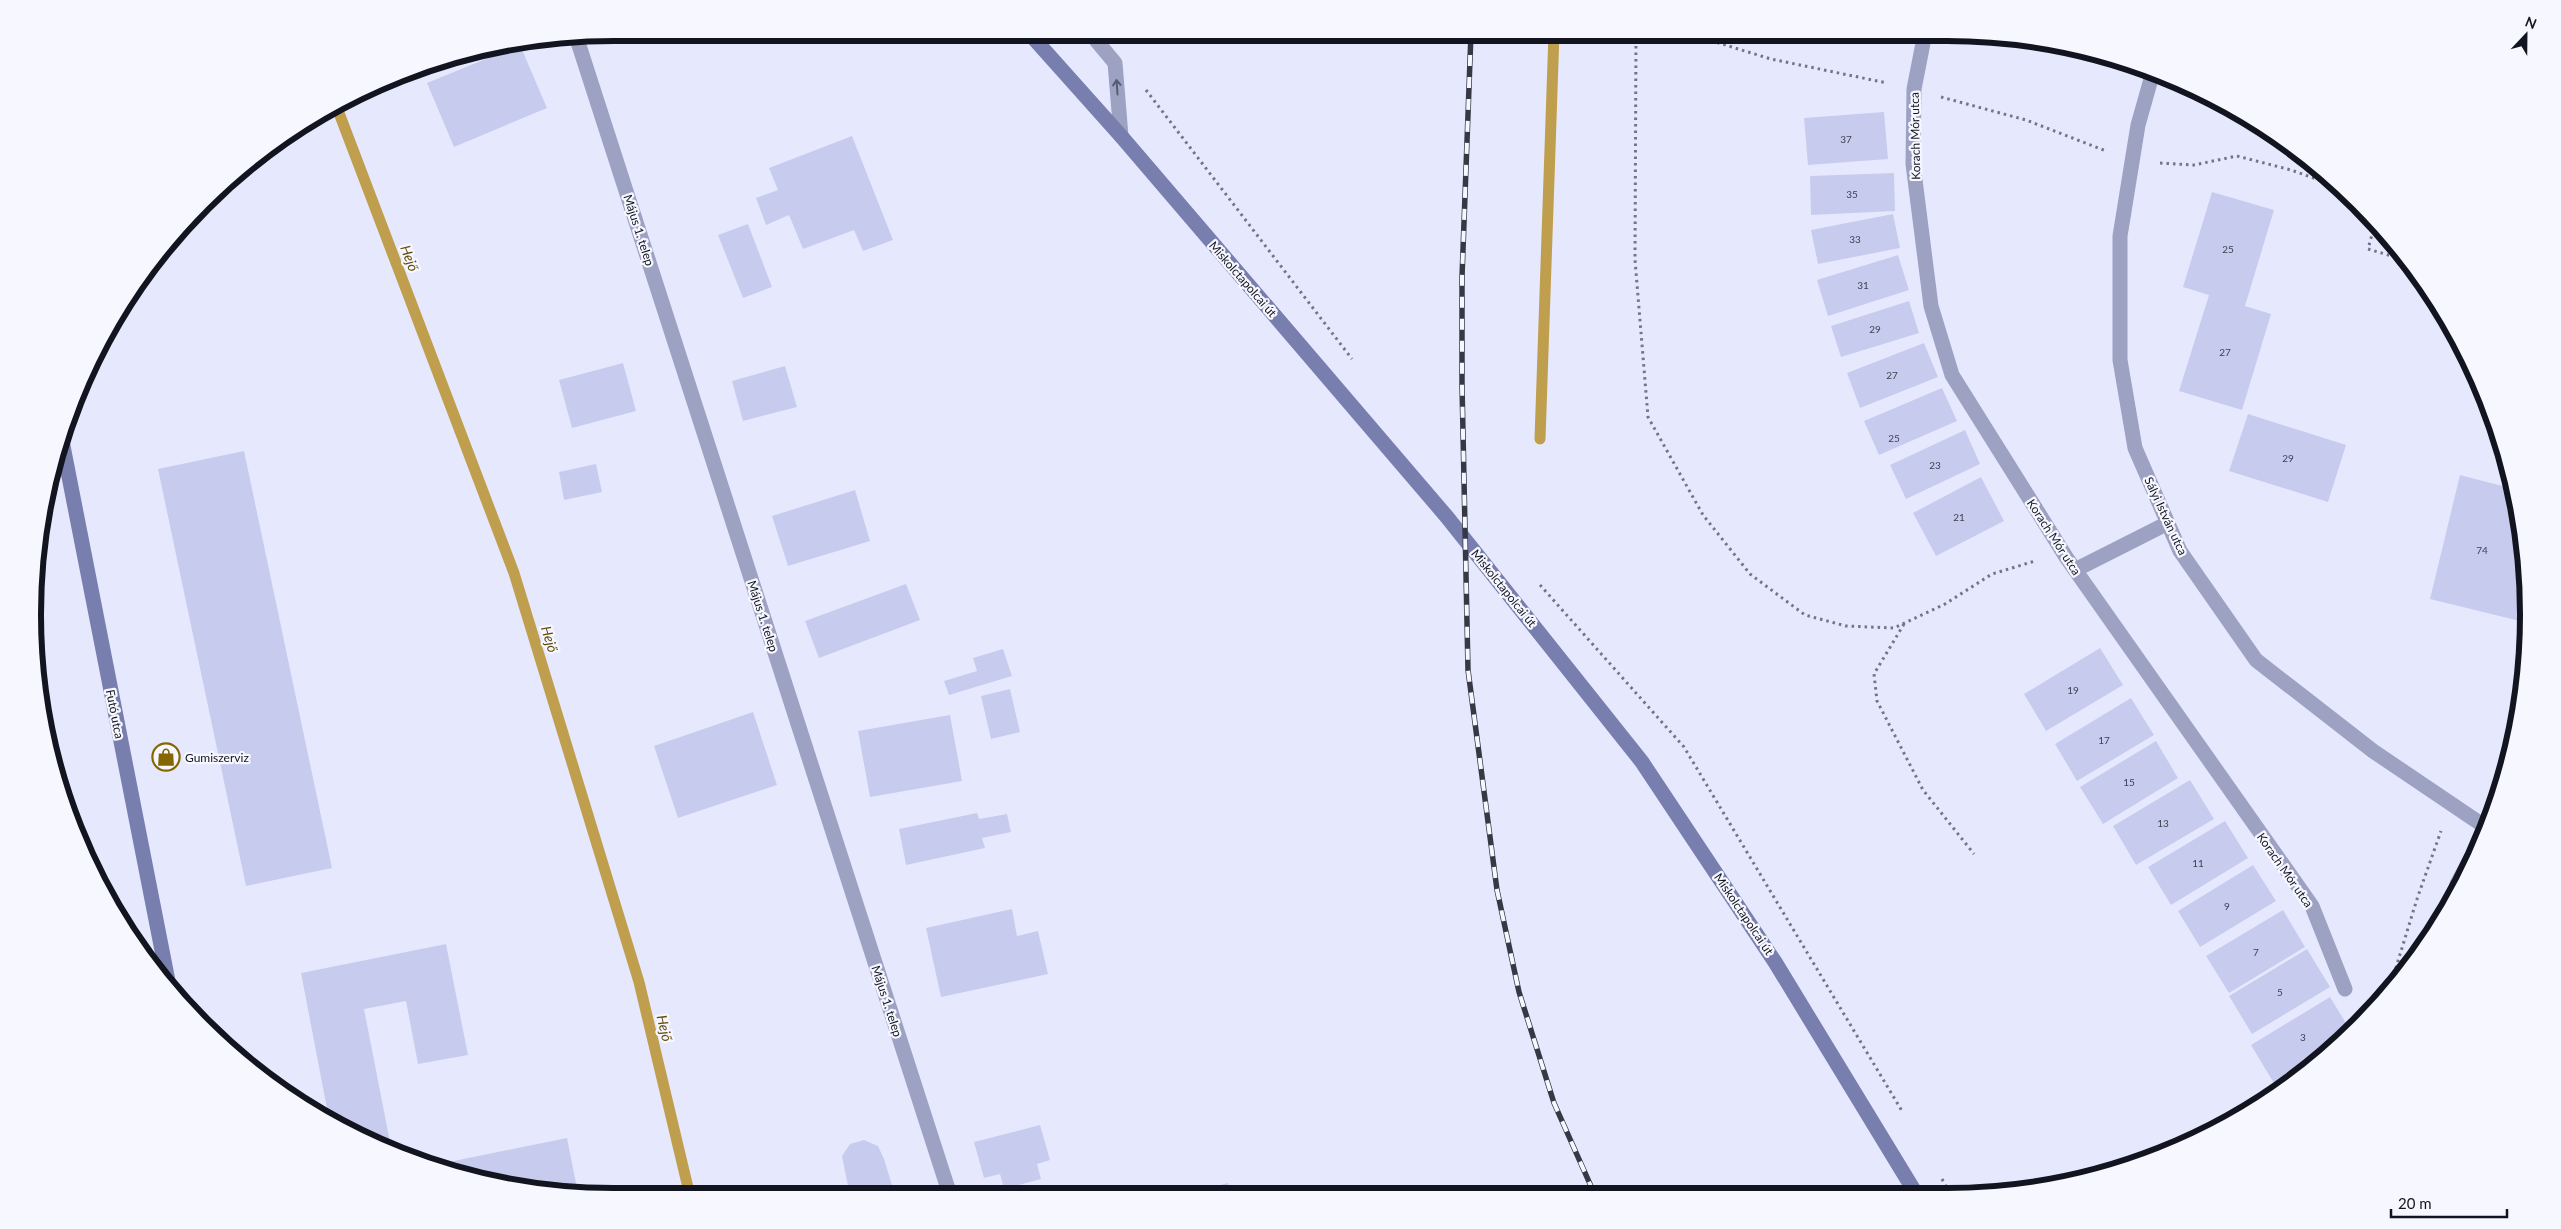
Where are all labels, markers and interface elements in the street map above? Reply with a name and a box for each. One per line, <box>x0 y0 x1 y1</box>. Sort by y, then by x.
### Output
north arrow <box>2501 10 2551 60</box>
text: N <box>2523 13 2539 32</box>
one-way arrow <box>1112 79 1122 95</box>
street label: Korach Mór utca <box>1907 92 1923 180</box>
house number: 37 <box>1840 133 1852 145</box>
house number: 35 <box>1846 188 1858 200</box>
street label: Május 1. telep <box>620 192 658 268</box>
house number: 33 <box>1849 233 1861 245</box>
street label: Miskolctapolcai út <box>1206 238 1280 320</box>
water label: Hejő <box>397 242 423 274</box>
house number: 25 <box>2222 243 2234 255</box>
house number: 31 <box>1857 279 1869 291</box>
house number: 29 <box>1869 323 1881 335</box>
house number: 27 <box>2219 346 2231 358</box>
house number: 27 <box>1886 369 1898 381</box>
house number: 25 <box>1888 432 1900 444</box>
house number: 29 <box>2282 452 2294 464</box>
house number: 23 <box>1929 459 1941 471</box>
street label: Sályi István utca <box>2141 475 2191 557</box>
street label: Korach Mór utca <box>2024 496 2084 578</box>
house number: 21 <box>1953 511 1965 523</box>
house number: 74 <box>2476 544 2488 556</box>
street label: Miskolctapolcai út <box>1468 546 1540 630</box>
street label: Május 1. telep <box>744 578 782 654</box>
water label: Hejő <box>538 624 562 655</box>
house number: 19 <box>2067 684 2079 696</box>
street label: Futó utca <box>103 688 127 740</box>
house number: 17 <box>2098 734 2110 746</box>
shop icon: Gumiszerviz <box>151 742 181 772</box>
place label: Gumiszerviz <box>185 750 249 765</box>
house number: 15 <box>2123 776 2135 788</box>
house number: 13 <box>2157 817 2169 829</box>
street label: Korach Mór utca <box>2254 830 2316 910</box>
house number: 11 <box>2192 857 2204 869</box>
street label: Miskolctapolcai út <box>1711 870 1777 958</box>
house number: 9 <box>2224 900 2230 912</box>
house number: 7 <box>2253 946 2259 958</box>
street label: Május 1. telep <box>868 963 906 1039</box>
house number: 5 <box>2277 986 2283 998</box>
water label: Hejő <box>654 1013 676 1044</box>
house number: 3 <box>2300 1031 2306 1043</box>
scale bar <box>2391 1186 2507 1218</box>
text: 20 m <box>2398 1194 2432 1212</box>

